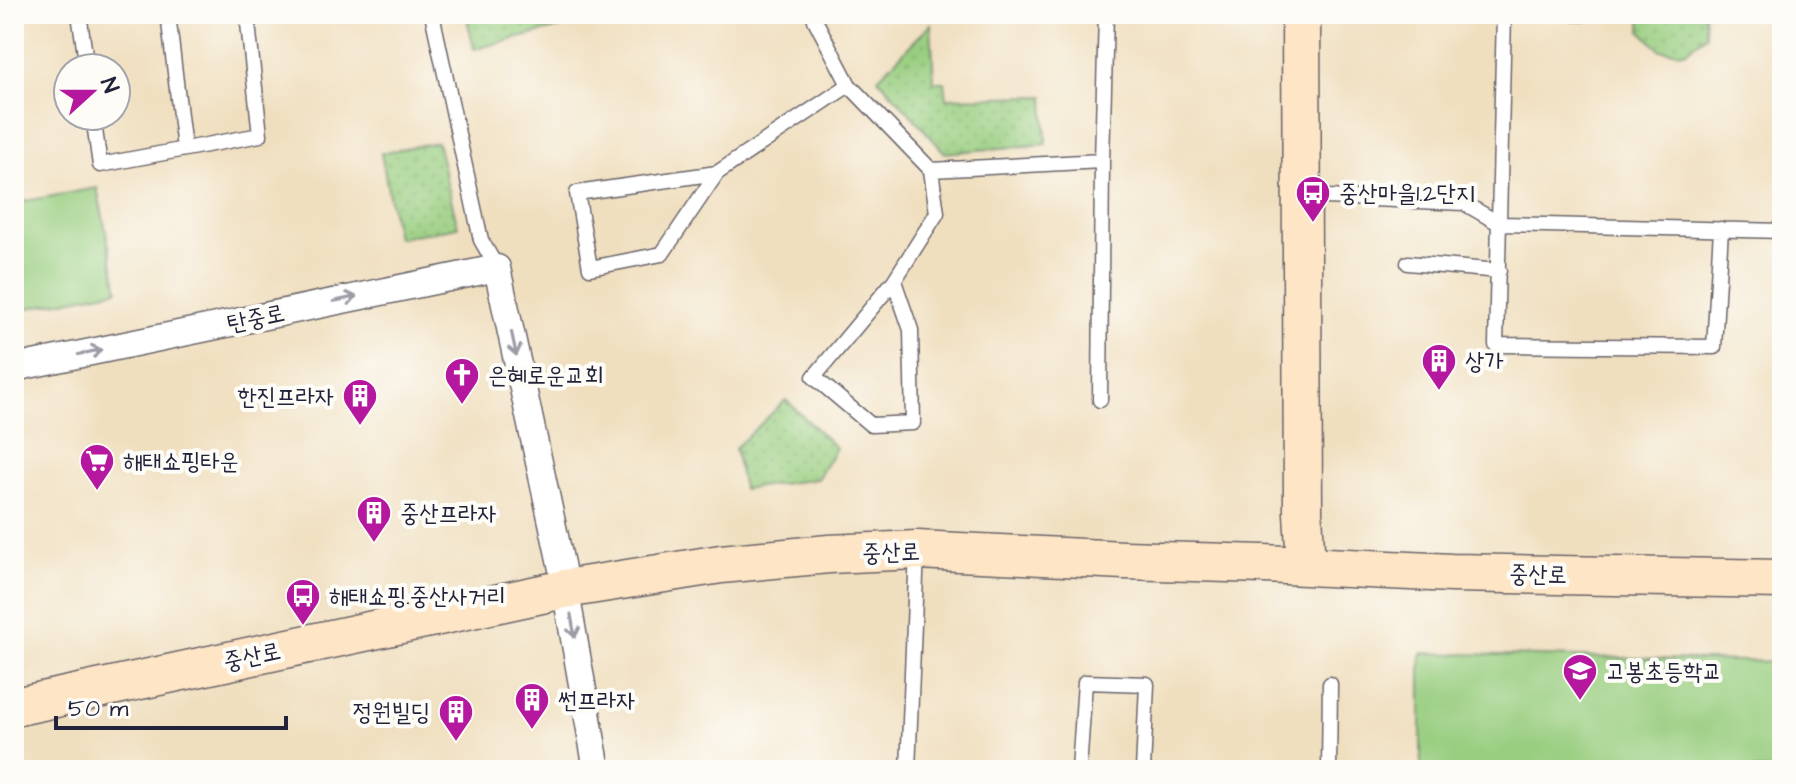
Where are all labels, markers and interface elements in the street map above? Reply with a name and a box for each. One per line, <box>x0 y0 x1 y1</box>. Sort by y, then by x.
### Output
north arrow <box>52 52 132 132</box>
text: N <box>92 73 126 98</box>
bus stop icon: 중산마을1.2단지 <box>1294 174 1332 224</box>
place label: 중산마을1.2단지 <box>1339 177 1475 211</box>
one-way arrow <box>332 291 357 306</box>
street label: 탄중로 <box>224 296 288 342</box>
one-way arrow <box>507 331 522 356</box>
building icon: 상가 <box>1420 342 1458 392</box>
one-way arrow <box>77 344 103 359</box>
place label: 상가 <box>1465 345 1504 379</box>
church icon: 은혜로운교회 <box>443 356 481 406</box>
place label: 은혜로운교회 <box>488 359 604 393</box>
building icon: 한진프라자 <box>341 377 379 427</box>
place label: 한진프라자 <box>237 380 334 414</box>
supermarket icon: 해태쇼핑타운 <box>78 442 116 492</box>
place label: 해태쇼핑타운 <box>123 445 239 479</box>
building icon: 중산프라자 <box>355 494 393 544</box>
place label: 중산프라자 <box>400 497 497 531</box>
street label: 중산로 <box>861 535 921 571</box>
street label: 중산로 <box>1509 557 1567 593</box>
bus stop icon: 해태쇼핑.중산사거리 <box>284 577 322 627</box>
place label: 해태쇼핑.중산사거리 <box>329 580 506 614</box>
one-way arrow <box>566 613 581 638</box>
street label: 중산로 <box>220 634 284 680</box>
school or university icon: 고봉초등학교 <box>1561 652 1599 702</box>
place label: 고봉초등학교 <box>1606 655 1722 689</box>
scale bar <box>56 680 286 730</box>
building icon: 썬프라자 <box>513 681 551 731</box>
place label: 썬프라자 <box>558 684 635 718</box>
text: 50 m <box>68 692 129 726</box>
building icon: 정원빌딩 <box>437 693 475 743</box>
place label: 정원빌딩 <box>353 696 430 730</box>

